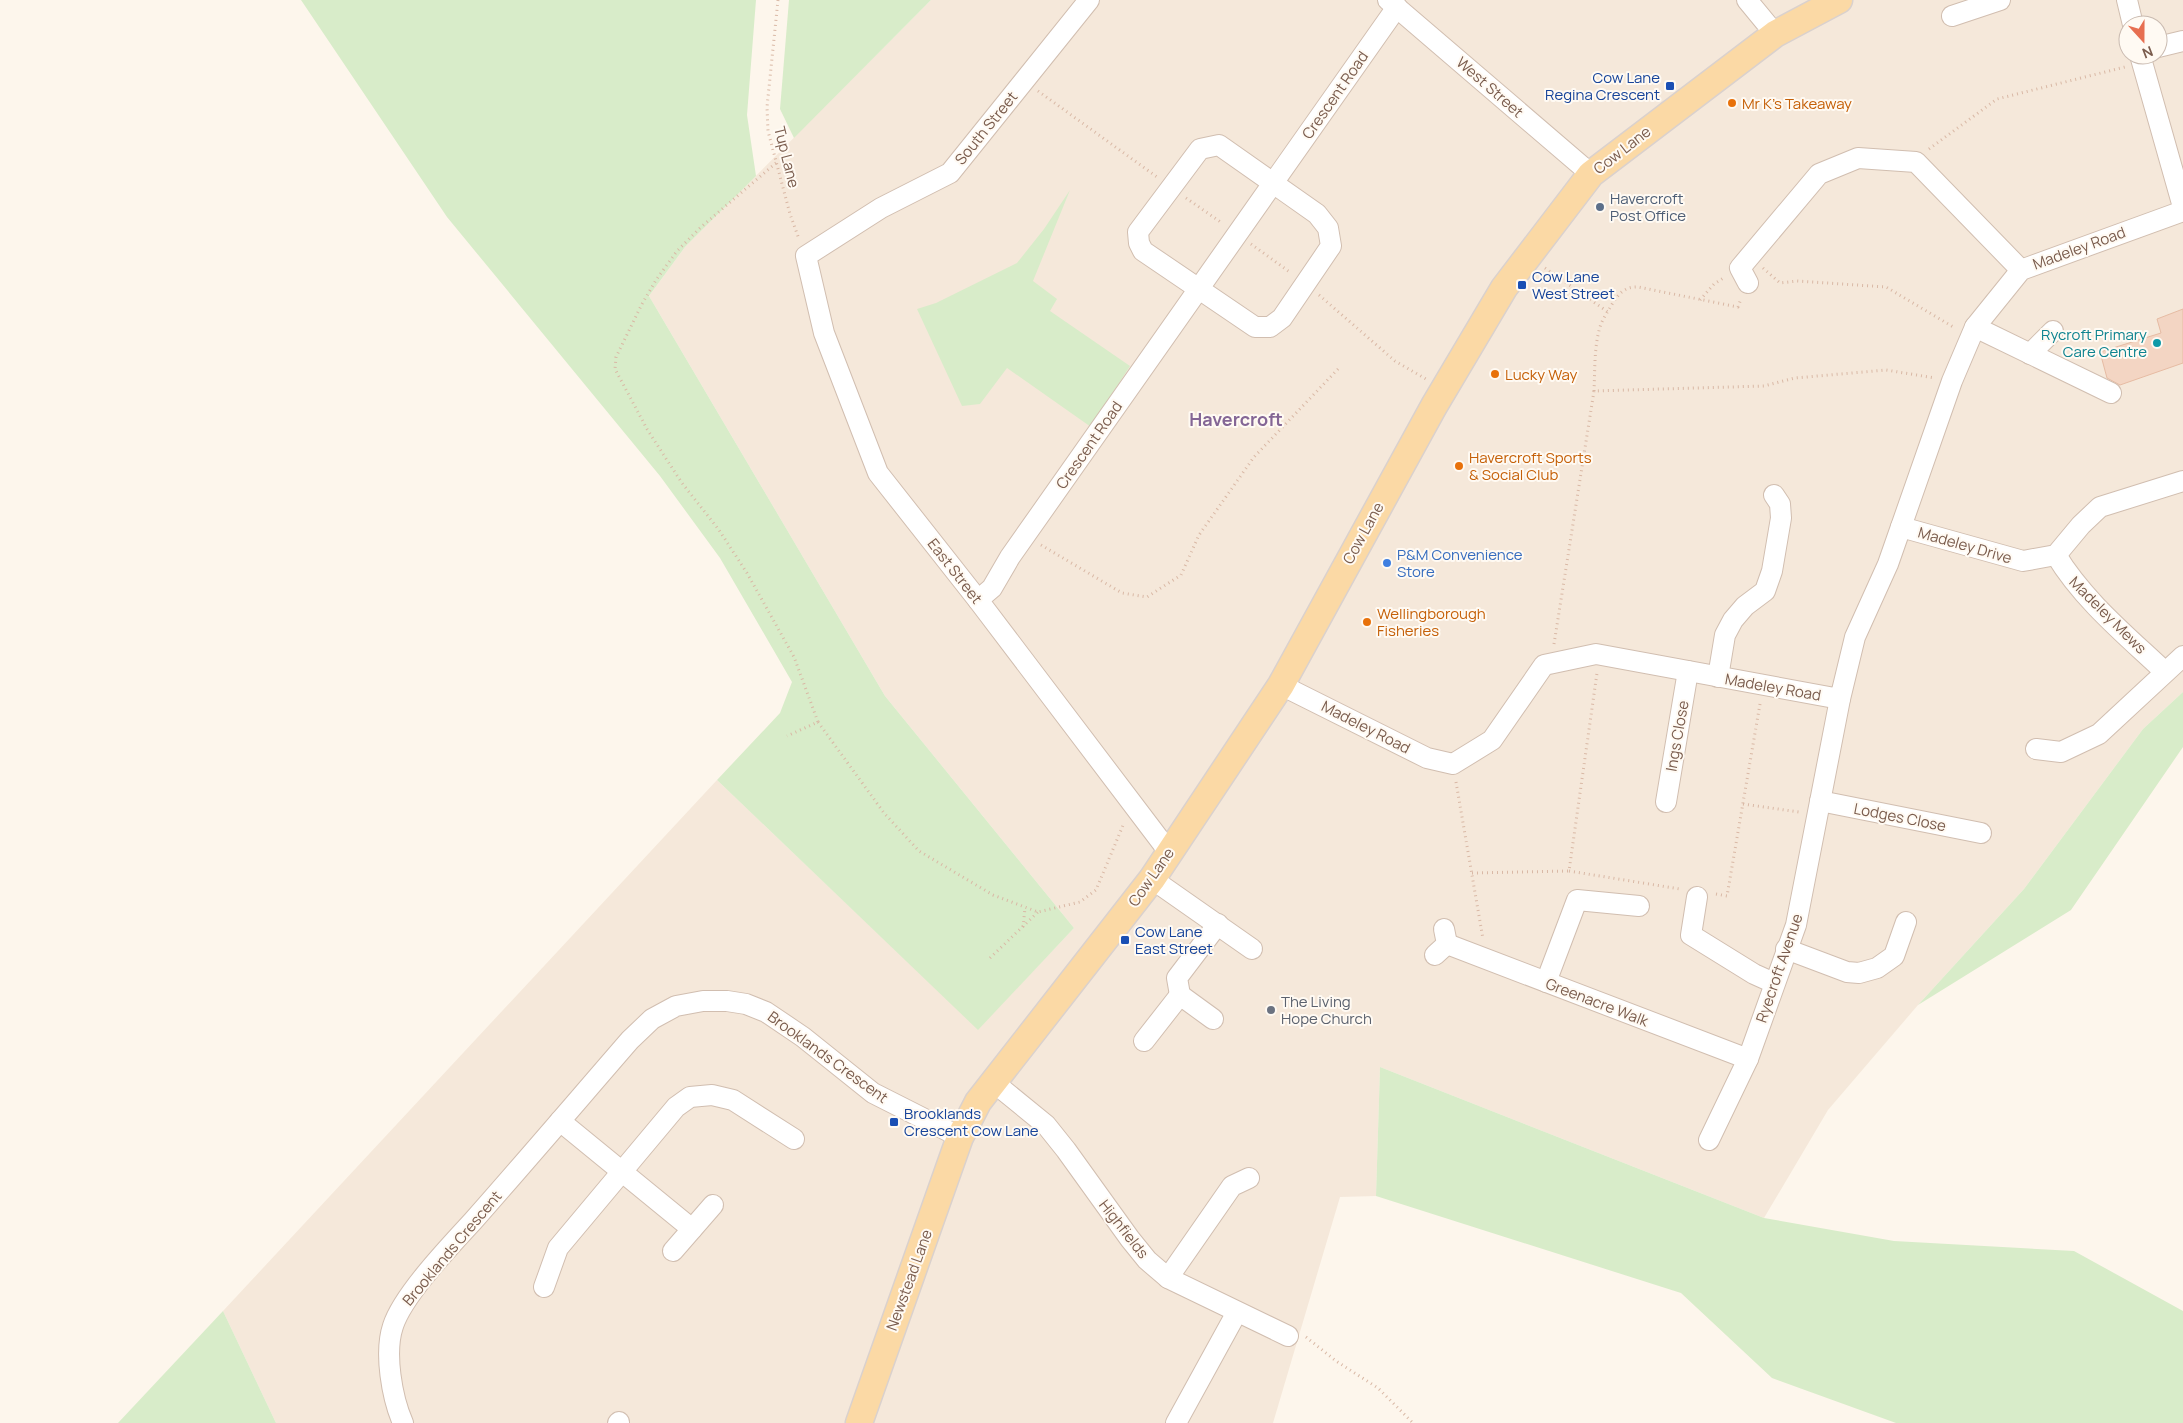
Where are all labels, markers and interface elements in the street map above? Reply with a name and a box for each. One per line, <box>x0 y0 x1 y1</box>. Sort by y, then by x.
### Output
north arrow <box>2118 15 2168 65</box>
text: N <box>2140 42 2156 63</box>
street label: Crescent Road <box>1297 47 1373 143</box>
street label: West Street <box>1452 52 1528 122</box>
place label: Cow Lane Regina Crescent <box>1545 67 1660 105</box>
marker: Cow Lane Regina Crescent <box>1664 80 1676 92</box>
street label: South Street <box>950 87 1022 169</box>
place label: Mr K's Takeaway <box>1742 93 1852 114</box>
marker: Mr K's Takeaway <box>1726 97 1738 109</box>
street label: Cow Lane <box>1589 121 1655 179</box>
street label: Tup Lane <box>769 124 805 190</box>
place label: Havercroft Post Office <box>1610 188 1686 226</box>
marker: Havercroft Post Office <box>1594 201 1606 213</box>
street label: Madeley Road <box>2030 222 2128 274</box>
place label: Cow Lane West Street <box>1532 266 1615 304</box>
marker: Cow Lane West Street <box>1516 279 1528 291</box>
place label: Rycroft Primary Care Centre <box>2041 324 2147 362</box>
marker: Rycroft Primary Care Centre <box>2151 337 2163 349</box>
place label: Lucky Way <box>1505 364 1577 385</box>
marker: Lucky Way <box>1489 368 1501 380</box>
street label: Crescent Road <box>1051 397 1127 493</box>
district label: Havercroft <box>1189 407 1283 431</box>
place label: Havercroft Sports & Social Club <box>1469 447 1592 485</box>
marker: Havercroft Sports & Social Club <box>1453 460 1465 472</box>
street label: Cow Lane <box>1337 498 1389 568</box>
street label: Madeley Drive <box>1916 522 2015 568</box>
street label: East Street <box>923 534 987 608</box>
place label: P&M Convenience Store <box>1397 544 1523 582</box>
marker: P&M Convenience Store <box>1381 557 1393 569</box>
street label: Madeley Mews <box>2065 572 2151 658</box>
place label: Wellingborough Fisheries <box>1377 603 1486 641</box>
marker: Wellingborough Fisheries <box>1361 616 1373 628</box>
street label: Madeley Road <box>1723 668 1823 706</box>
street label: Madeley Road <box>1318 696 1414 758</box>
street label: Ings Close <box>1660 699 1694 773</box>
street label: Lodges Close <box>1852 798 1948 836</box>
street label: Cow Lane <box>1123 843 1179 911</box>
street label: Ryecroft Avenue <box>1751 910 1808 1025</box>
place label: Cow Lane East Street <box>1135 921 1213 959</box>
marker: Cow Lane East Street <box>1119 934 1131 946</box>
street label: Greenacre Walk <box>1543 973 1652 1031</box>
place label: The Living Hope Church <box>1281 991 1372 1029</box>
marker: The Living Hope Church <box>1265 1004 1277 1016</box>
street label: Brooklands Crescent <box>763 1006 893 1108</box>
place label: Brooklands Crescent Cow Lane <box>904 1103 1039 1141</box>
marker: Brooklands Crescent Cow Lane <box>888 1116 900 1128</box>
street label: Brooklands Crescent <box>398 1186 506 1310</box>
street label: Highfields <box>1094 1195 1154 1263</box>
street label: Newstead Lane <box>881 1226 937 1333</box>

